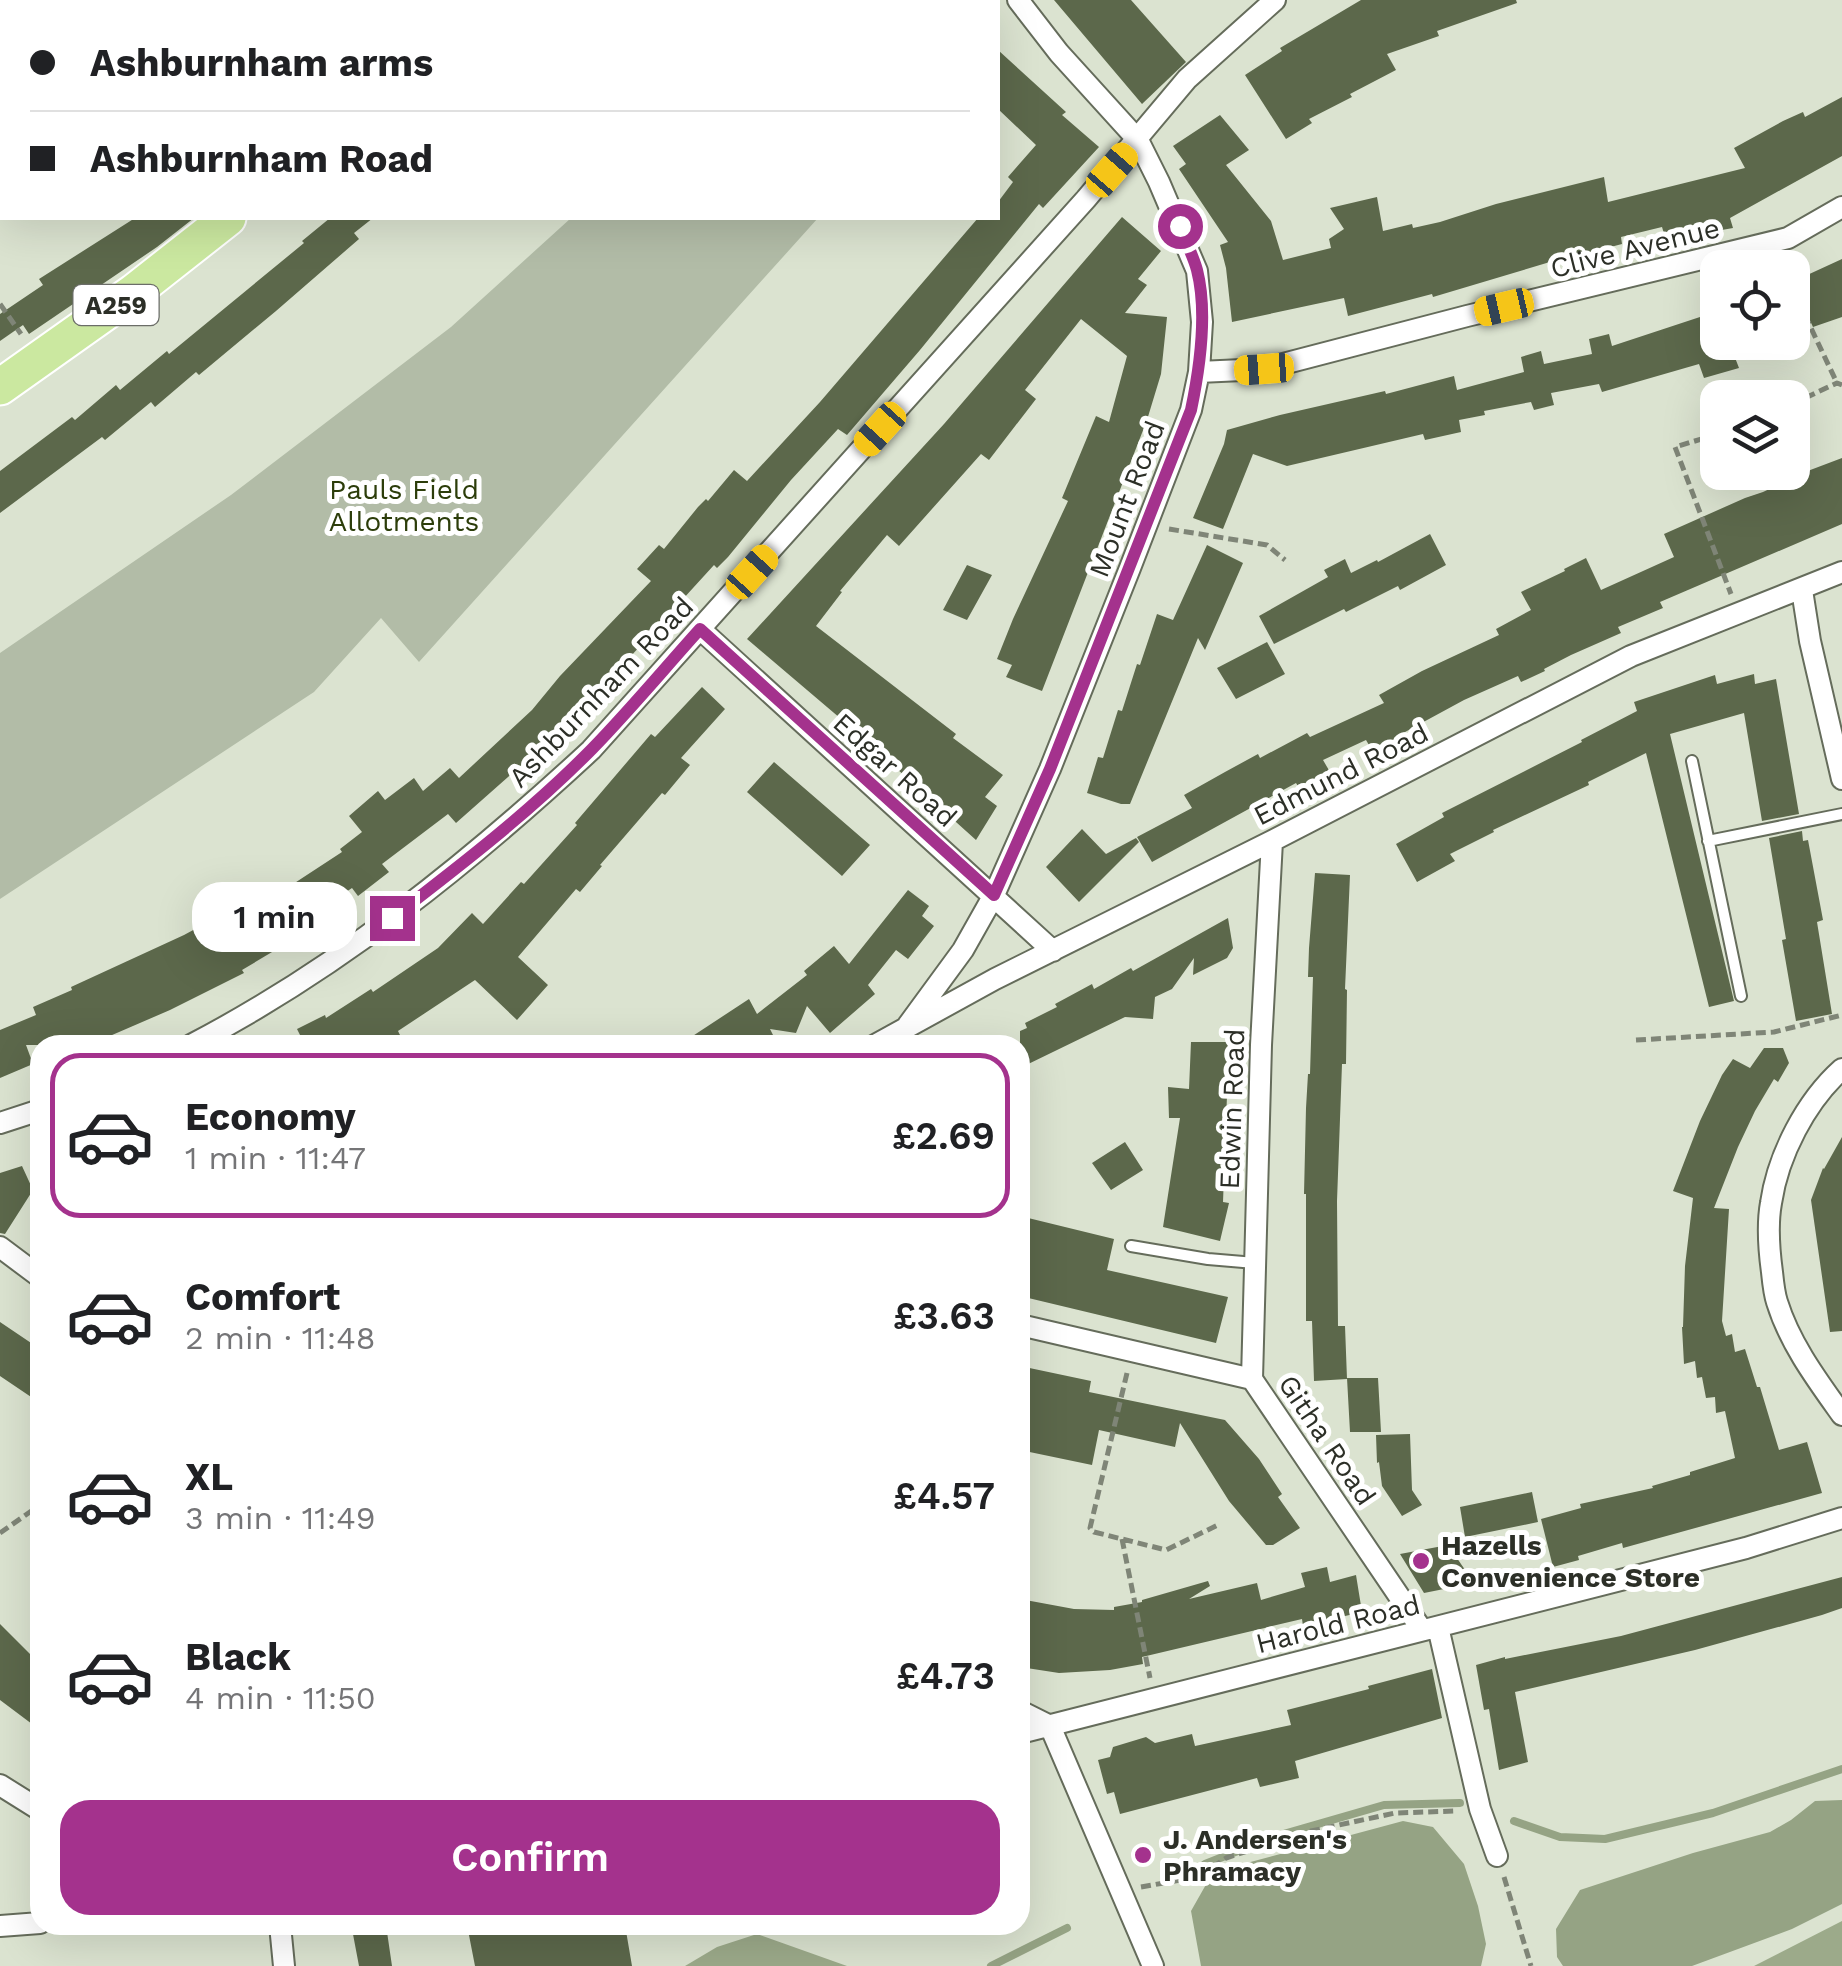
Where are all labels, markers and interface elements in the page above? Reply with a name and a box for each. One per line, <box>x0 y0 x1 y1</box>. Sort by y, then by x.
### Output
text: Ashburnham arms <box>90 41 433 85</box>
text: Ashburnham Road <box>90 137 433 181</box>
car <box>1081 138 1143 202</box>
route start <box>1158 204 1203 249</box>
street label: Clive Avenue <box>1547 211 1723 285</box>
map controls <box>1700 250 1810 490</box>
button: locate <box>1700 250 1810 360</box>
road number: A259 <box>74 285 158 325</box>
car <box>1471 286 1537 328</box>
car <box>1233 352 1295 386</box>
button: layers <box>1700 380 1810 490</box>
car <box>849 397 911 461</box>
street label: Mount Road <box>1082 416 1172 582</box>
park label: Pauls Field Allotments <box>329 473 479 538</box>
car <box>721 540 783 604</box>
street label: Ashburnham Road <box>502 590 700 794</box>
street label: Edgar Road <box>827 706 963 834</box>
street label: Edmund Road <box>1248 716 1434 832</box>
callout: 1 min <box>192 883 357 953</box>
route end <box>370 896 415 941</box>
text: 1 min <box>233 898 316 936</box>
street label: Edwin Road <box>1213 1028 1251 1190</box>
icon: car <box>65 1091 155 1181</box>
text: Economy <box>185 1095 356 1139</box>
text: £2.69 <box>892 1114 995 1158</box>
text: 1 min · 11:47 <box>185 1139 366 1177</box>
icon: car <box>65 1271 155 1361</box>
text: Comfort <box>185 1275 340 1319</box>
text: £3.63 <box>893 1294 995 1338</box>
text: 2 min · 11:48 <box>185 1319 376 1357</box>
street label: Githa Road <box>1271 1369 1383 1511</box>
icon: car <box>65 1451 155 1541</box>
text: XL <box>185 1455 233 1499</box>
text: £4.57 <box>893 1474 995 1518</box>
text: 3 min · 11:49 <box>185 1499 376 1537</box>
place label: Hazells Convenience Store <box>1441 1529 1700 1594</box>
marker: Hazells Convenience Store <box>1410 1550 1432 1572</box>
street label: Harold Road <box>1252 1588 1424 1660</box>
icon: car <box>65 1631 155 1721</box>
text: Black <box>185 1635 291 1679</box>
text: £4.73 <box>896 1654 995 1698</box>
text: 4 min · 11:50 <box>185 1679 376 1717</box>
button: Confirm <box>60 1800 1000 1915</box>
place label: J. Andersen's Phramacy <box>1163 1823 1347 1888</box>
marker: J. Andersen's Phramacy <box>1132 1844 1154 1866</box>

